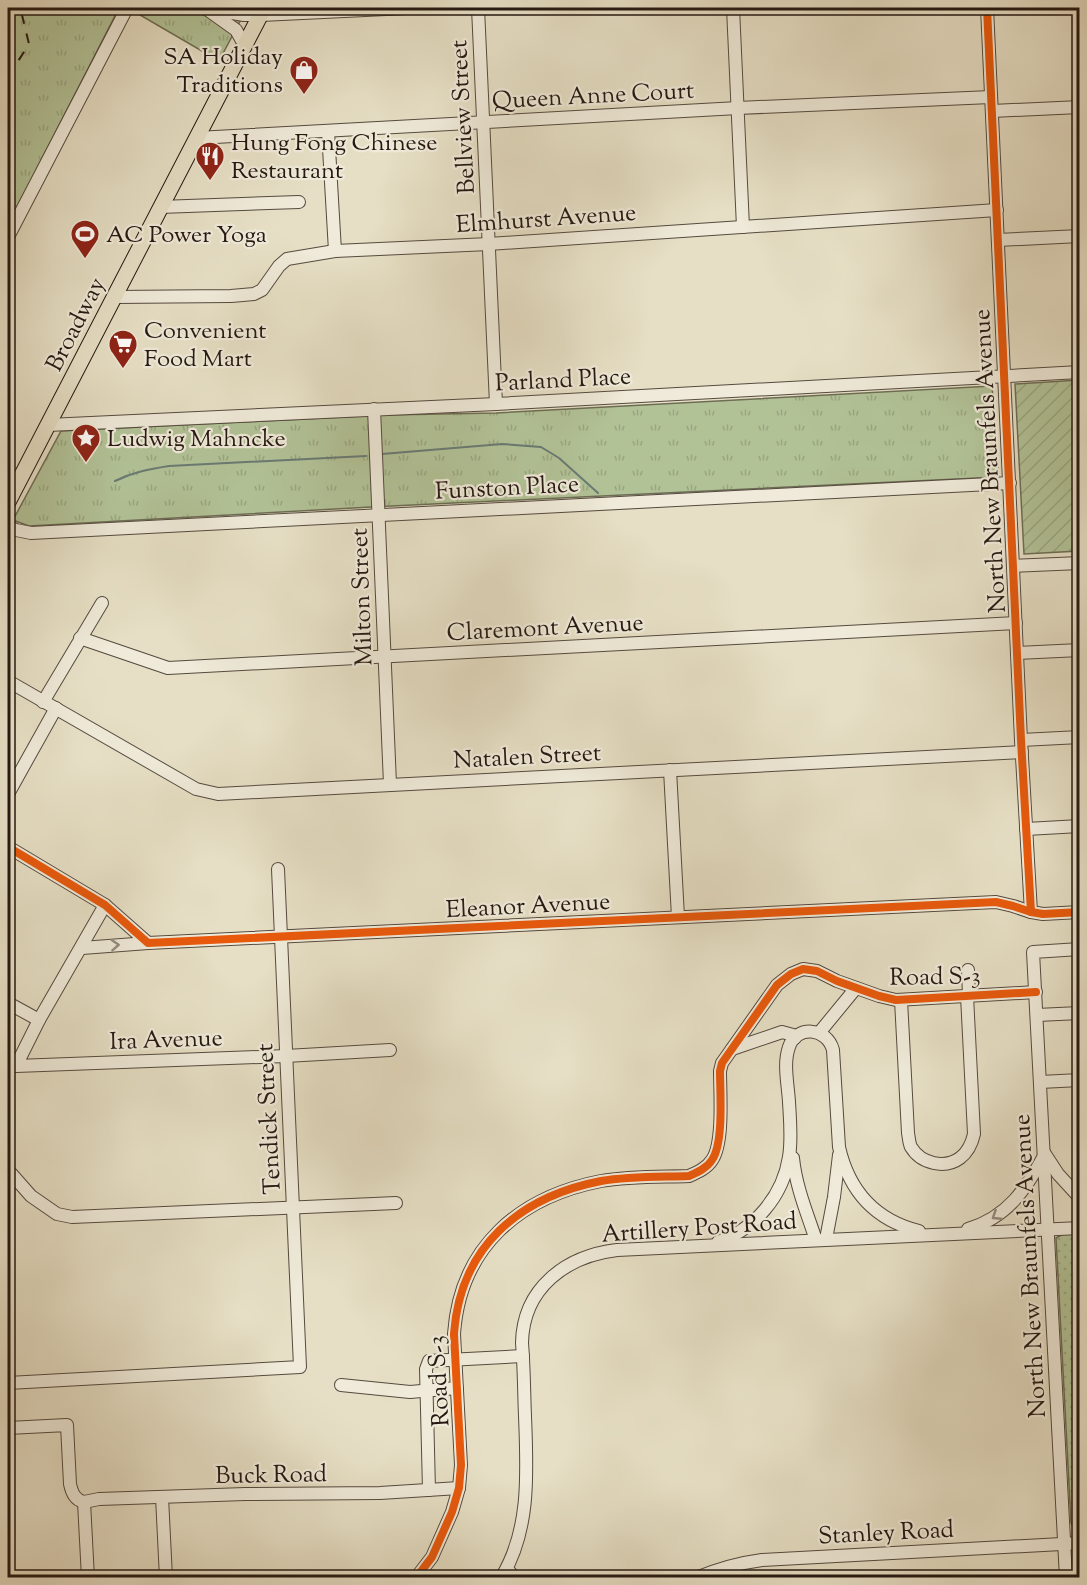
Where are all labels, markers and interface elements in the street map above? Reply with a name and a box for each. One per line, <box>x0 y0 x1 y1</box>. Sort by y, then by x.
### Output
street label: Bellview Street <box>443 39 485 195</box>
place label: SA Holiday Traditions <box>163 41 283 103</box>
shop icon: SA Holiday Traditions <box>288 54 320 96</box>
street label: Queen Anne Court <box>491 75 695 119</box>
place label: Hung Fong Chinese Restaurant <box>231 127 437 189</box>
restaurant icon: Hung Fong Chinese Restaurant <box>194 140 226 182</box>
street label: Elmhurst Avenue <box>455 197 637 243</box>
sports icon: AC Power Yoga <box>69 218 101 260</box>
place label: AC Power Yoga <box>106 219 267 253</box>
street label: Broadway <box>38 272 115 378</box>
street label: North New Braunfels Avenue <box>966 308 1016 614</box>
place label: Convenient Food Mart <box>144 315 267 377</box>
supermarket icon: Convenient Food Mart <box>107 328 139 370</box>
street label: Parland Place <box>494 360 632 402</box>
place icon: Ludwig Mahncke <box>70 422 102 464</box>
place label: Ludwig Mahncke <box>107 423 286 457</box>
street label: Funston Place <box>434 468 580 510</box>
street label: Milton Street <box>344 527 382 666</box>
street label: Claremont Avenue <box>446 607 644 651</box>
street label: Natalen Street <box>452 737 602 779</box>
street label: Eleanor Avenue <box>445 886 611 928</box>
one-way arrow <box>111 939 120 952</box>
street label: Road S-3 <box>889 960 981 996</box>
street label: Ira Avenue <box>109 1022 223 1060</box>
street label: Tendick Street <box>249 1043 291 1195</box>
street label: North New Braunfels Avenue <box>1006 1113 1056 1419</box>
street label: Artillery Post Road <box>600 1205 798 1253</box>
one-way arrow <box>992 1209 1003 1220</box>
street label: Road S-3 <box>421 1334 459 1427</box>
street label: Buck Road <box>215 1458 328 1494</box>
street label: Stanley Road <box>817 1513 955 1555</box>

